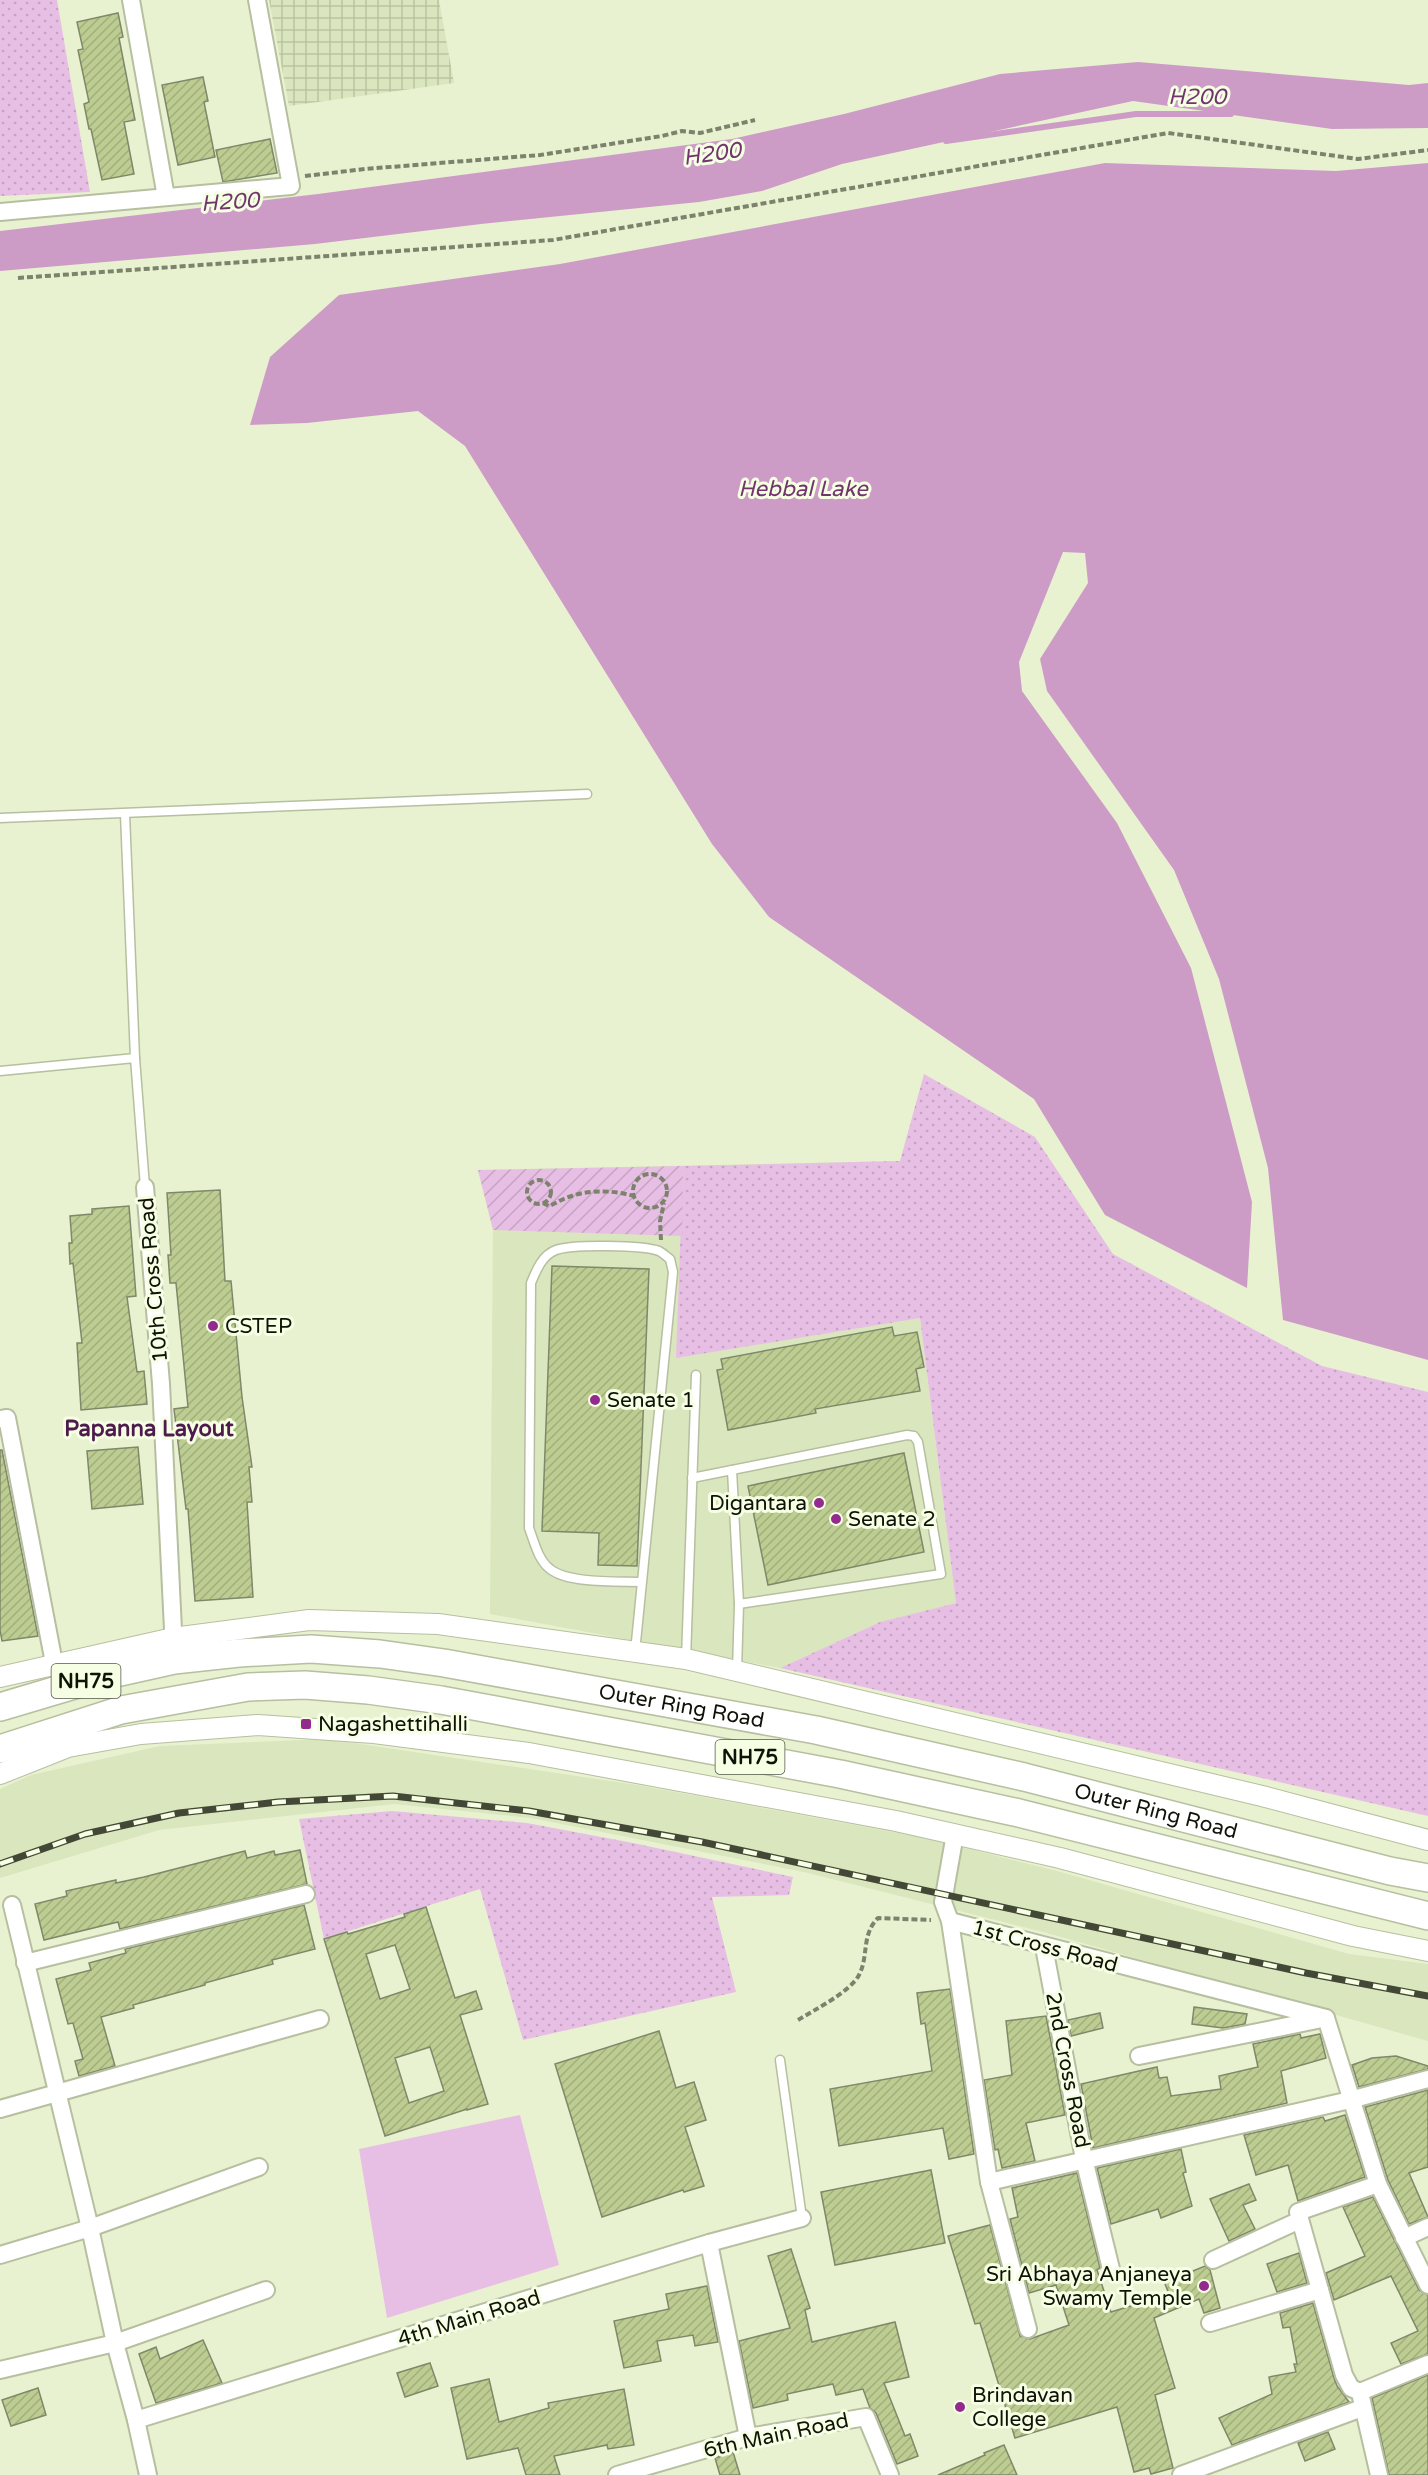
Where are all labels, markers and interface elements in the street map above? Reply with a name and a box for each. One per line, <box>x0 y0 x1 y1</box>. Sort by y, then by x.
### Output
water label: H200 <box>1168 84 1228 110</box>
water label: H200 <box>682 137 745 171</box>
water label: H200 <box>200 187 262 217</box>
water label: Hebbal Lake <box>738 476 869 502</box>
street label: 10th Cross Road <box>134 1196 173 1364</box>
place label: CSTEP <box>225 1314 292 1339</box>
marker: CSTEP <box>206 1319 220 1333</box>
place label: Senate 1 <box>607 1388 695 1413</box>
marker: Senate 1 <box>588 1393 602 1407</box>
district label: Papanna Layout <box>64 1416 234 1442</box>
place label: Digantara <box>709 1491 807 1516</box>
marker: Digantara <box>812 1496 826 1510</box>
place label: Senate 2 <box>848 1507 936 1532</box>
marker: Senate 2 <box>829 1512 843 1526</box>
road number: NH75 <box>52 1664 121 1698</box>
street label: Outer Ring Road <box>597 1679 766 1733</box>
place label: Nagashettihalli <box>318 1712 468 1737</box>
marker: Nagashettihalli <box>299 1717 313 1731</box>
road number: NH75 <box>716 1740 784 1774</box>
street label: Outer Ring Road <box>1072 1778 1240 1844</box>
street label: 1st Cross Road <box>969 1915 1121 1978</box>
street label: 2nd Cross Road <box>1040 1990 1095 2150</box>
place label: Sri Abhaya Anjaneya Swamy Temple <box>986 2262 1192 2311</box>
marker: Sri Abhaya Anjaneya Swamy Temple <box>1197 2279 1211 2293</box>
street label: 4th Main Road <box>395 2285 543 2352</box>
place label: Brindavan College <box>972 2383 1073 2432</box>
marker: Brindavan College <box>953 2400 967 2414</box>
street label: 6th Main Road <box>701 2408 851 2463</box>

